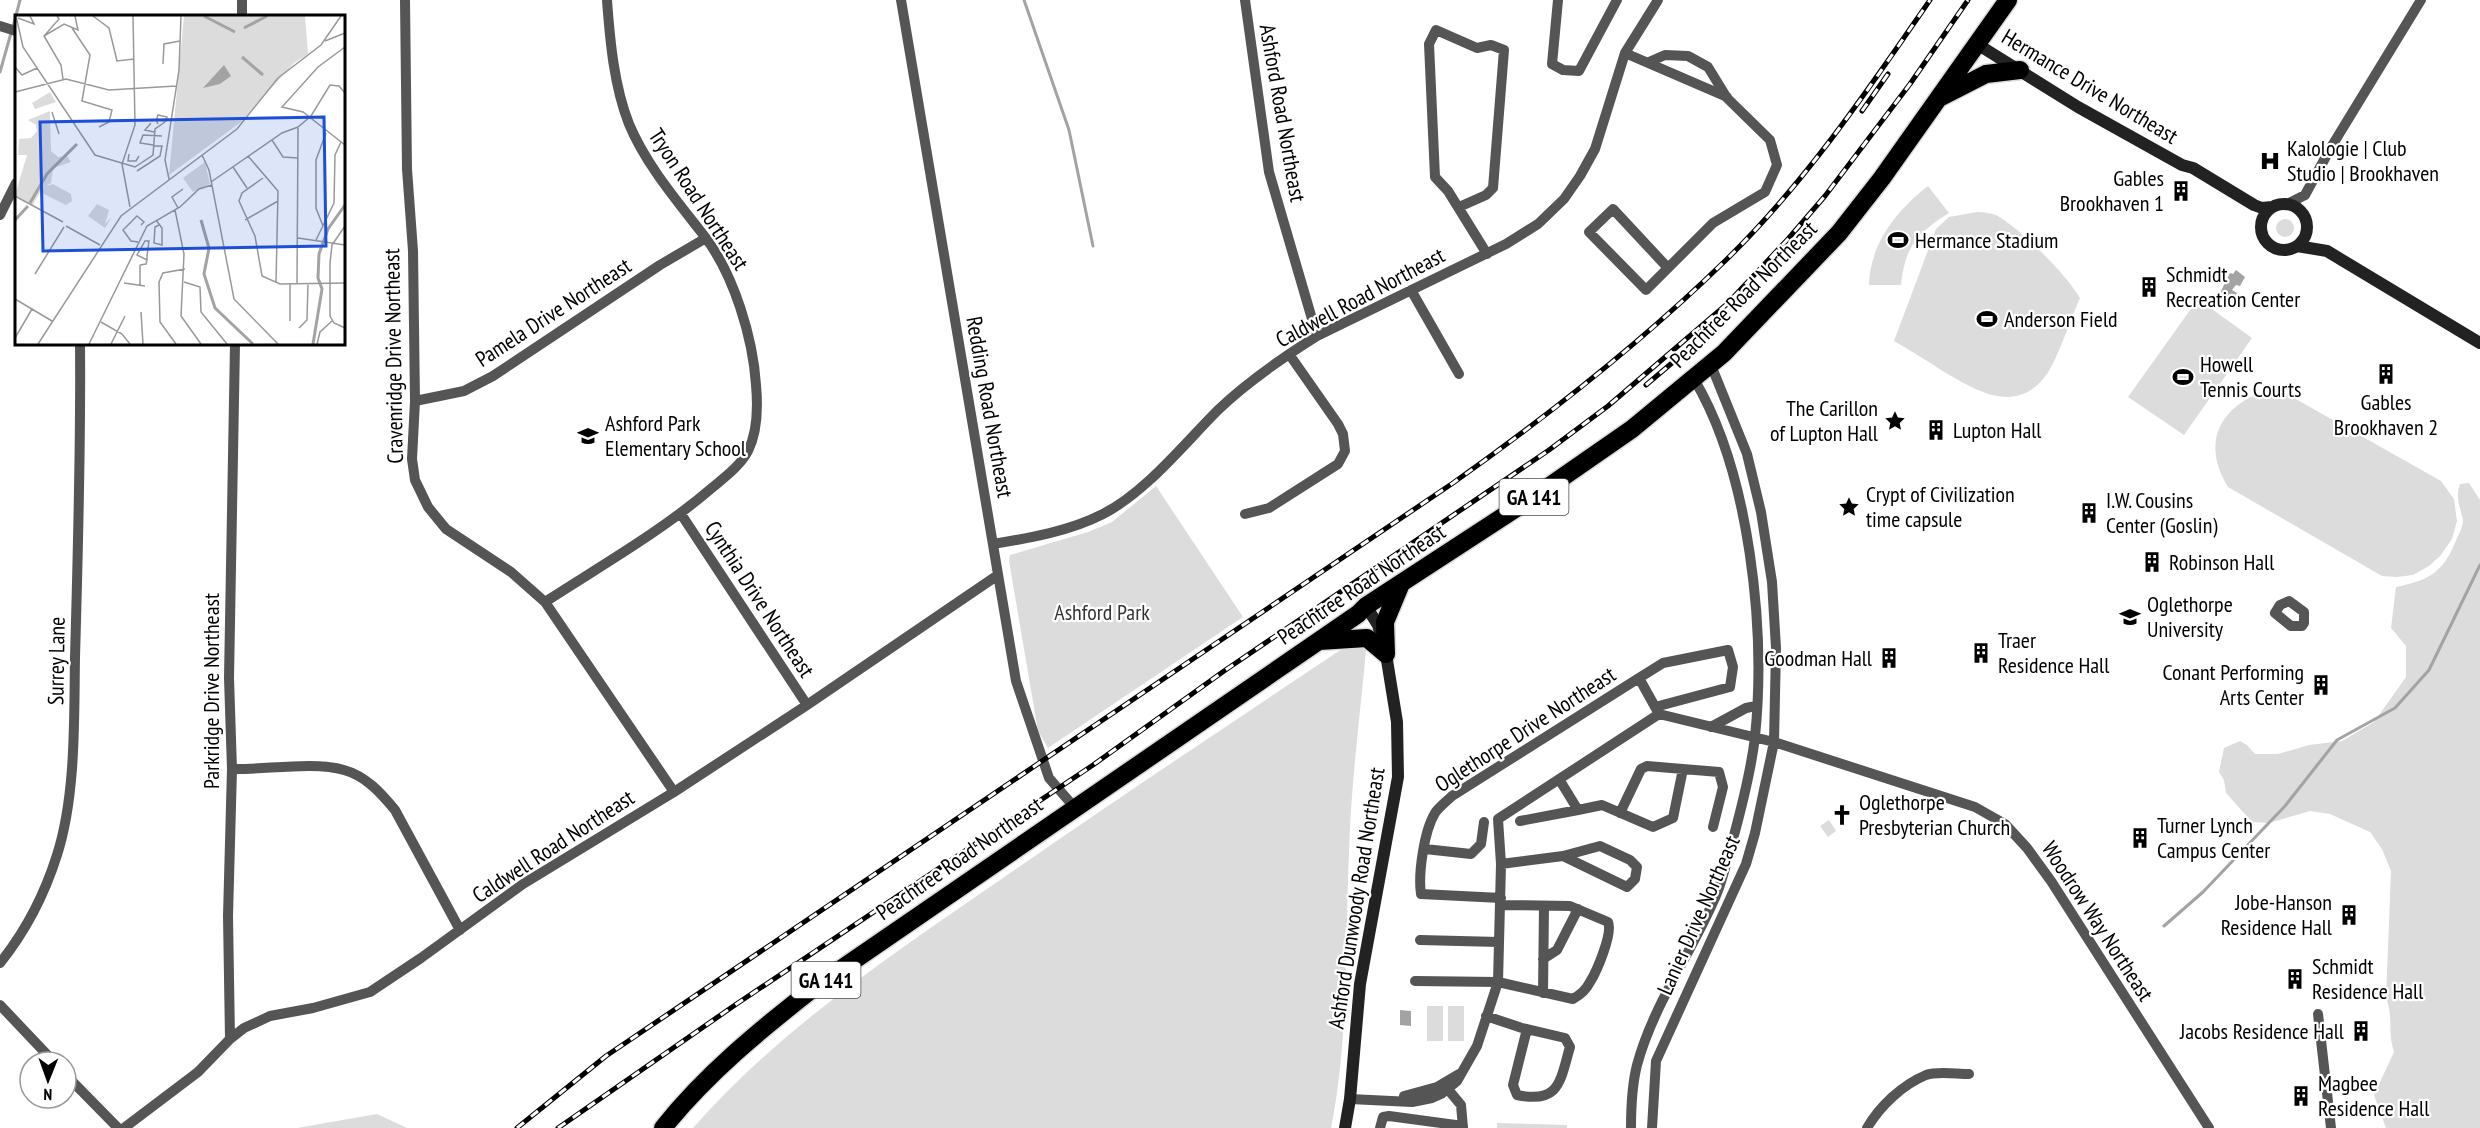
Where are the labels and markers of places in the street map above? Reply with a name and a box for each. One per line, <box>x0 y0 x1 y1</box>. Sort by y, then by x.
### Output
place label: Kalologie | Club Studio | Brookhaven <box>2287 134 2439 187</box>
hospital icon: Kalologie | Club Studio | Brookhaven <box>2258 149 2282 173</box>
place label: Gables Brookhaven 1 <box>2060 164 2164 217</box>
building icon: Gables Brookhaven 1 <box>2169 179 2193 203</box>
place label: Hermance Stadium <box>1915 226 2058 254</box>
sports icon: Hermance Stadium <box>1886 228 1910 252</box>
place label: Schmidt Recreation Center <box>2166 260 2300 313</box>
building icon: Schmidt Recreation Center <box>2137 275 2161 299</box>
place label: Anderson Field <box>2004 305 2118 333</box>
sports icon: Anderson Field <box>1975 307 1999 331</box>
place label: Howell Tennis Courts <box>2200 350 2301 403</box>
building icon: Gables Brookhaven 2 <box>2374 362 2398 386</box>
sports icon: Howell Tennis Courts <box>2171 365 2195 389</box>
place label: Gables Brookhaven 2 <box>2334 388 2438 441</box>
place label: The Carillon of Lupton Hall <box>1770 394 1879 447</box>
place label: Ashford Park Elementary School <box>605 409 747 462</box>
place icon: The Carillon of Lupton Hall <box>1883 409 1907 433</box>
place label: Lupton Hall <box>1953 416 2042 444</box>
building icon: Lupton Hall <box>1924 418 1948 442</box>
school or university icon: Ashford Park Elementary School <box>576 424 600 448</box>
place label: Crypt of Civilization time capsule <box>1866 480 2015 533</box>
place label: I.W. Cousins Center (Goslin) <box>2106 486 2218 539</box>
place icon: Crypt of Civilization time capsule <box>1837 495 1861 519</box>
building icon: I.W. Cousins Center (Goslin) <box>2077 501 2101 525</box>
place label: Robinson Hall <box>2169 548 2275 576</box>
building icon: Robinson Hall <box>2140 550 2164 574</box>
place label: Oglethorpe University <box>2147 590 2233 643</box>
school or university icon: Oglethorpe University <box>2118 605 2142 629</box>
place label: Traer Residence Hall <box>1998 626 2110 679</box>
building icon: Traer Residence Hall <box>1969 641 1993 665</box>
place label: Goodman Hall <box>1764 644 1873 672</box>
building icon: Goodman Hall <box>1877 646 1901 670</box>
place label: Conant Performing Arts Center <box>2163 658 2304 711</box>
building icon: Conant Performing Arts Center <box>2309 673 2333 697</box>
place label: Oglethorpe Presbyterian Church <box>1859 788 2010 841</box>
church icon: Oglethorpe Presbyterian Church <box>1830 803 1854 827</box>
place label: Turner Lynch Campus Center <box>2157 811 2270 864</box>
building icon: Turner Lynch Campus Center <box>2128 826 2152 850</box>
place label: Jobe-Hanson Residence Hall <box>2221 888 2333 941</box>
building icon: Jobe-Hanson Residence Hall <box>2337 903 2361 927</box>
place label: Schmidt Residence Hall <box>2312 952 2424 1005</box>
building icon: Schmidt Residence Hall <box>2283 967 2307 991</box>
place label: Jacobs Residence Hall <box>2179 1017 2345 1045</box>
building icon: Jacobs Residence Hall <box>2349 1019 2373 1043</box>
place label: Magbee Residence Hall <box>2318 1069 2430 1122</box>
building icon: Magbee Residence Hall <box>2289 1084 2313 1108</box>

